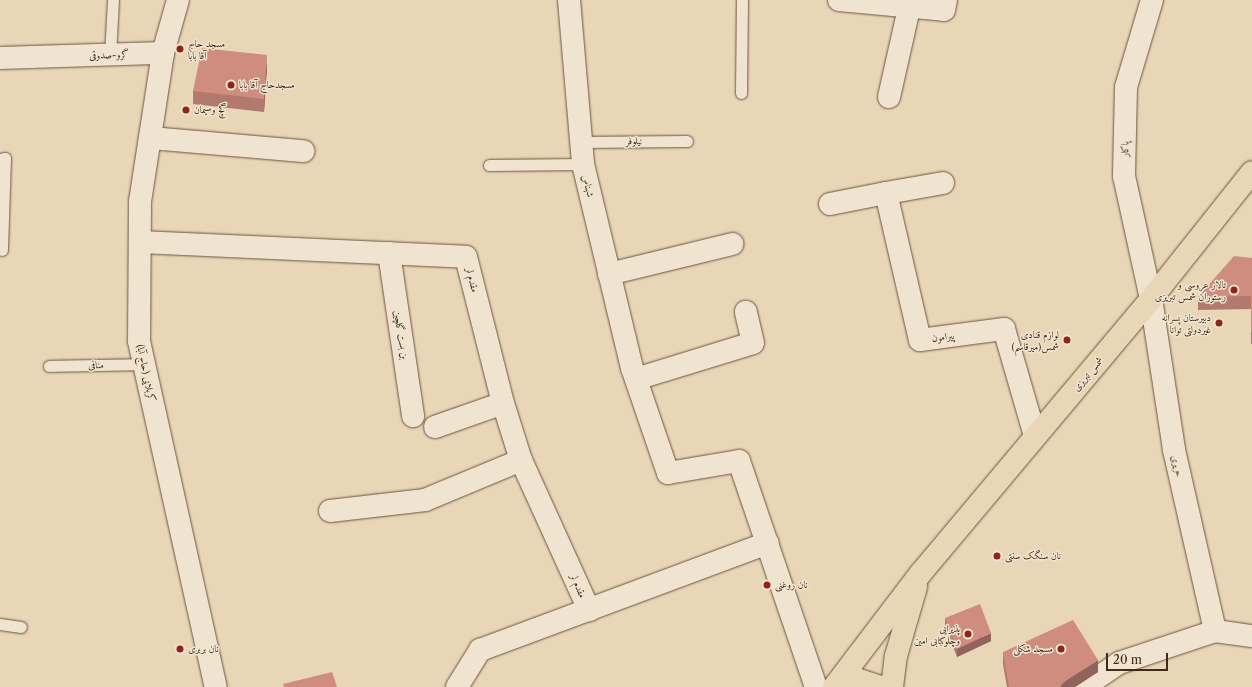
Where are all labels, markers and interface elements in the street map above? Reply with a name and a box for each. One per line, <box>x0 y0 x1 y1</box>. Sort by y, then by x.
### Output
place label: مسجد حاج آقا بابا <box>188 37 225 60</box>
marker: مسجد حاج آقا بابا <box>175 44 185 54</box>
street label: گرو-صدوقی <box>89 48 129 62</box>
place label: مسجدحاج آقا بابا <box>239 79 295 91</box>
marker: مسجدحاج آقا بابا <box>226 80 236 90</box>
place label: گچ وسیمان <box>194 104 226 116</box>
marker: گچ وسیمان <box>181 105 191 115</box>
street label: نیلوفر <box>626 135 642 147</box>
street label: پاکار <box>1119 141 1131 157</box>
street label: شهناس <box>579 174 597 198</box>
street label: مقدم لر <box>463 267 481 293</box>
place label: تالار عروسی و رستوران شمس تبریزی <box>1155 278 1226 302</box>
marker: تالار عروسی و رستوران شمس تبریزی <box>1229 285 1239 295</box>
street label: بن بست گلچین <box>391 310 411 360</box>
place label: دبیرستان پسرانه غیردولتی توانا <box>1162 311 1211 334</box>
marker: دبیرستان پسرانه غیردولتی توانا <box>1214 318 1224 328</box>
place label: لوازم قنادی شمس(میرقاسم) <box>1011 328 1059 352</box>
street label: پیرامون <box>931 329 955 345</box>
marker: لوازم قنادی شمس(میرقاسم) <box>1062 335 1072 345</box>
street label: کربلایی (حاج آبا) <box>134 343 158 403</box>
street label: شمس تبریزی <box>1070 354 1106 394</box>
street label: منافی <box>88 359 104 371</box>
street label: حریری <box>1169 454 1185 478</box>
place label: نان سنگک سنتی <box>1005 550 1061 562</box>
marker: نان سنگک سنتی <box>992 551 1002 561</box>
street label: مقدم لر <box>568 572 588 600</box>
place label: نان روغنی <box>775 579 808 591</box>
marker: نان روغنی <box>762 580 772 590</box>
place label: پذیرایی وچلوکبابی امین <box>914 622 960 646</box>
marker: پذیرایی وچلوکبابی امین <box>963 629 973 639</box>
place label: نان بربری <box>188 643 219 655</box>
place label: مسجد شکلی <box>1013 643 1053 655</box>
marker: نان بربری <box>175 644 185 654</box>
marker: مسجد شکلی <box>1056 644 1066 654</box>
scale bar <box>1108 645 1170 671</box>
text: 20 m <box>1113 652 1142 667</box>

